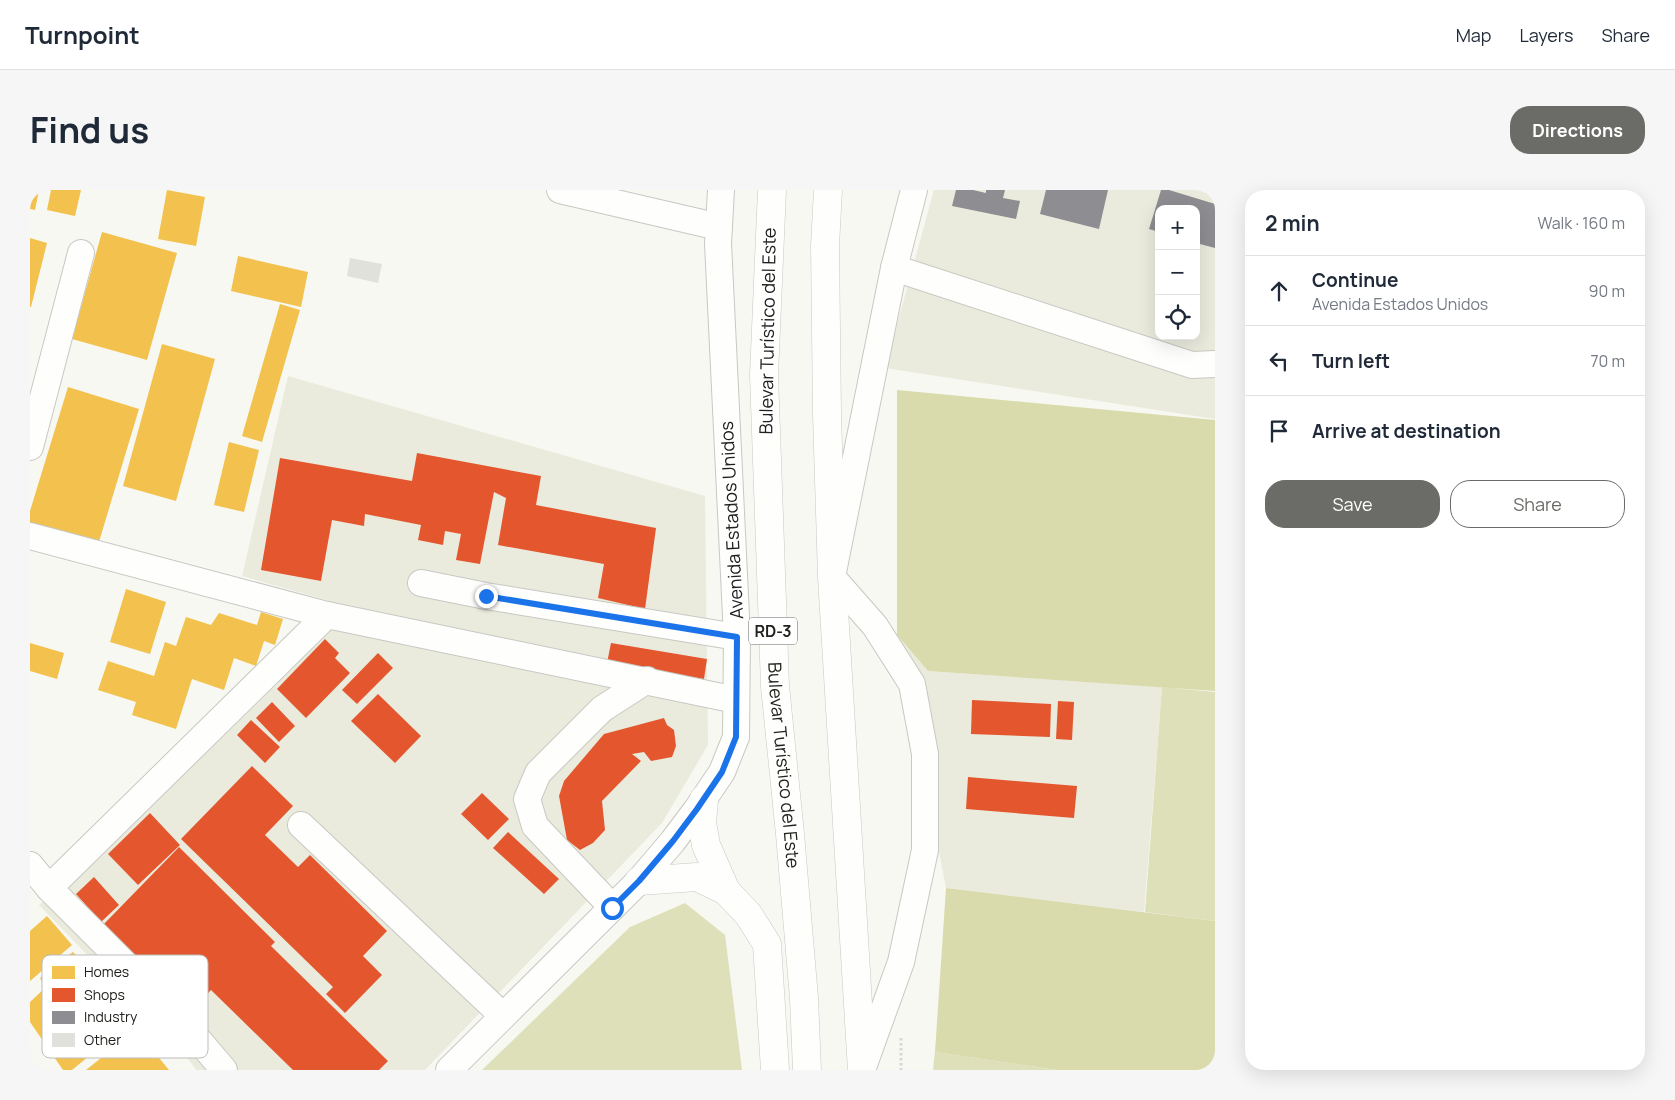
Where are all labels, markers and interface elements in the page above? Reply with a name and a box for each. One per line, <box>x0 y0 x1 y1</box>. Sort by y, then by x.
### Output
text: Turnpoint <box>25 18 140 51</box>
text: Map <box>1456 23 1491 47</box>
text: Layers <box>1519 23 1573 47</box>
text: Share <box>1601 23 1650 47</box>
text: Find us <box>30 106 149 154</box>
button: Directions <box>1510 106 1645 154</box>
map controls <box>1155 205 1200 340</box>
button: + <box>1155 205 1200 250</box>
text: 2 min <box>1265 209 1320 237</box>
text: Walk · 160 m <box>1537 212 1625 234</box>
street label: Bulevar Turístico del Este <box>753 227 781 435</box>
button: − <box>1155 250 1200 295</box>
text: Continue <box>1312 267 1398 293</box>
icon: ahead <box>1265 277 1293 305</box>
text: 90 m <box>1589 280 1625 302</box>
text: Avenida Estados Unidos <box>1312 293 1488 315</box>
button: locate <box>1155 295 1200 340</box>
icon: left <box>1265 347 1293 375</box>
text: Turn left <box>1312 348 1390 374</box>
text: 70 m <box>1590 350 1625 372</box>
icon: arrive <box>1265 417 1293 445</box>
text: Arrive at destination <box>1312 418 1501 444</box>
street label: Avenida Estados Unidos <box>714 420 748 620</box>
button: Save <box>1265 480 1440 528</box>
button: Share <box>1450 480 1625 528</box>
route end <box>475 585 498 608</box>
road number: RD-3 <box>749 618 797 644</box>
street label: Bulevar Turístico del Este <box>763 662 806 869</box>
route start <box>601 897 624 920</box>
legend <box>42 955 208 1058</box>
text: Homes <box>84 962 129 981</box>
text: Shops <box>84 985 125 1004</box>
text: Industry <box>84 1007 138 1026</box>
text: Other <box>84 1030 121 1049</box>

